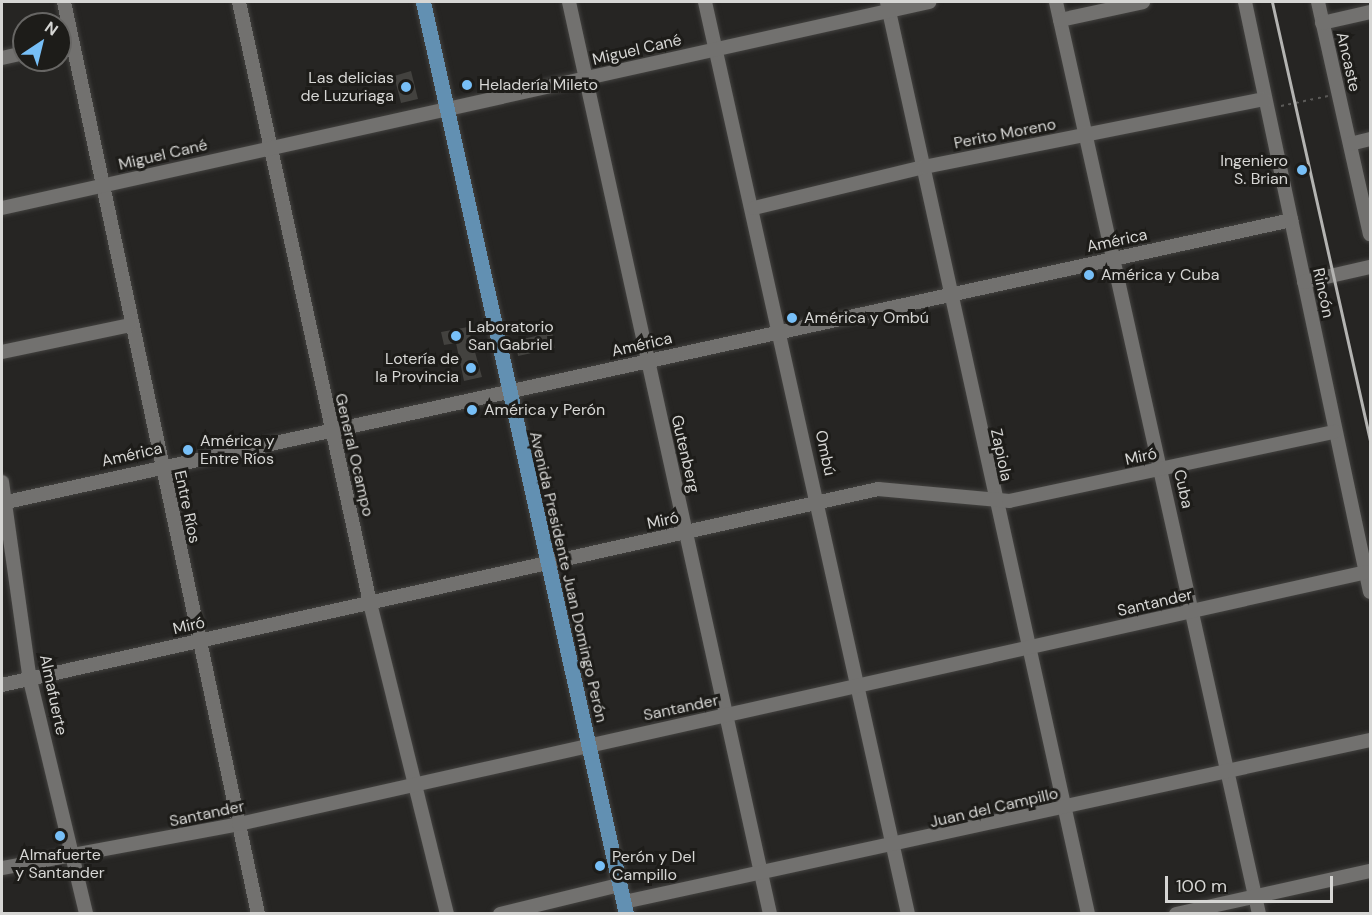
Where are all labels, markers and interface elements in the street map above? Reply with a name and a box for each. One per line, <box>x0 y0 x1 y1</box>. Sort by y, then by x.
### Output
north arrow <box>12 12 72 72</box>
text: N <box>41 17 62 40</box>
street label: Miguel Cané <box>591 30 683 70</box>
street label: Ancaste <box>1332 30 1364 94</box>
place label: Las delicias de Luzuriaga <box>300 68 394 106</box>
place label: Heladería Mileto <box>479 75 598 95</box>
marker: Heladería Mileto <box>460 78 474 92</box>
marker: Las delicias de Luzuriaga <box>399 80 413 94</box>
street label: Perito Moreno <box>952 115 1058 153</box>
street label: Miguel Cané <box>117 135 209 175</box>
place label: Ingeniero S. Brian <box>1220 151 1288 189</box>
marker: Ingeniero S. Brian <box>1293 161 1311 179</box>
street label: América <box>1085 225 1149 257</box>
place label: América y Cuba <box>1101 265 1219 285</box>
street label: Rincón <box>1308 266 1338 320</box>
marker: América y Cuba <box>1082 268 1096 282</box>
place label: América y Ombú <box>804 308 929 328</box>
marker: América y Ombú <box>785 311 799 325</box>
place label: Laboratorio San Gabriel <box>468 317 554 355</box>
marker: Laboratorio San Gabriel <box>449 329 463 343</box>
street label: América <box>610 329 674 361</box>
place label: Lotería de la Provincia <box>375 349 459 387</box>
marker: Lotería de la Provincia <box>464 361 478 375</box>
street label: General Ocampo <box>330 391 378 519</box>
place label: América y Perón <box>484 400 605 420</box>
marker: América y Perón <box>465 403 479 417</box>
street label: Gutenberg <box>667 413 703 495</box>
street label: Zapiola <box>986 427 1016 483</box>
street label: Ombú <box>811 429 839 477</box>
street label: Avenida Presidente Juan Domingo Perón <box>525 430 611 724</box>
place label: América y Entre Ríos <box>200 431 275 469</box>
street label: América <box>100 439 164 471</box>
marker: América y Entre Ríos <box>181 443 195 457</box>
street label: Miró <box>1123 444 1159 470</box>
street label: Cuba <box>1169 468 1197 510</box>
street label: Entre Ríos <box>170 469 204 545</box>
street label: Miró <box>645 508 681 534</box>
street label: Santander <box>1116 585 1194 621</box>
street label: Miró <box>171 613 207 639</box>
street label: Almafuerte <box>35 653 71 737</box>
street label: Santander <box>642 691 720 725</box>
street label: Juan del Campillo <box>928 784 1060 832</box>
street label: Santander <box>168 797 246 831</box>
marker: Almafuerte y Santander <box>53 829 67 843</box>
place label: Almafuerte y Santander <box>15 845 105 883</box>
place label: Perón y Del Campillo <box>612 847 695 885</box>
marker: Perón y Del Campillo <box>593 859 607 873</box>
scale bar <box>1168 864 1336 902</box>
text: 100 m <box>1176 874 1227 898</box>

